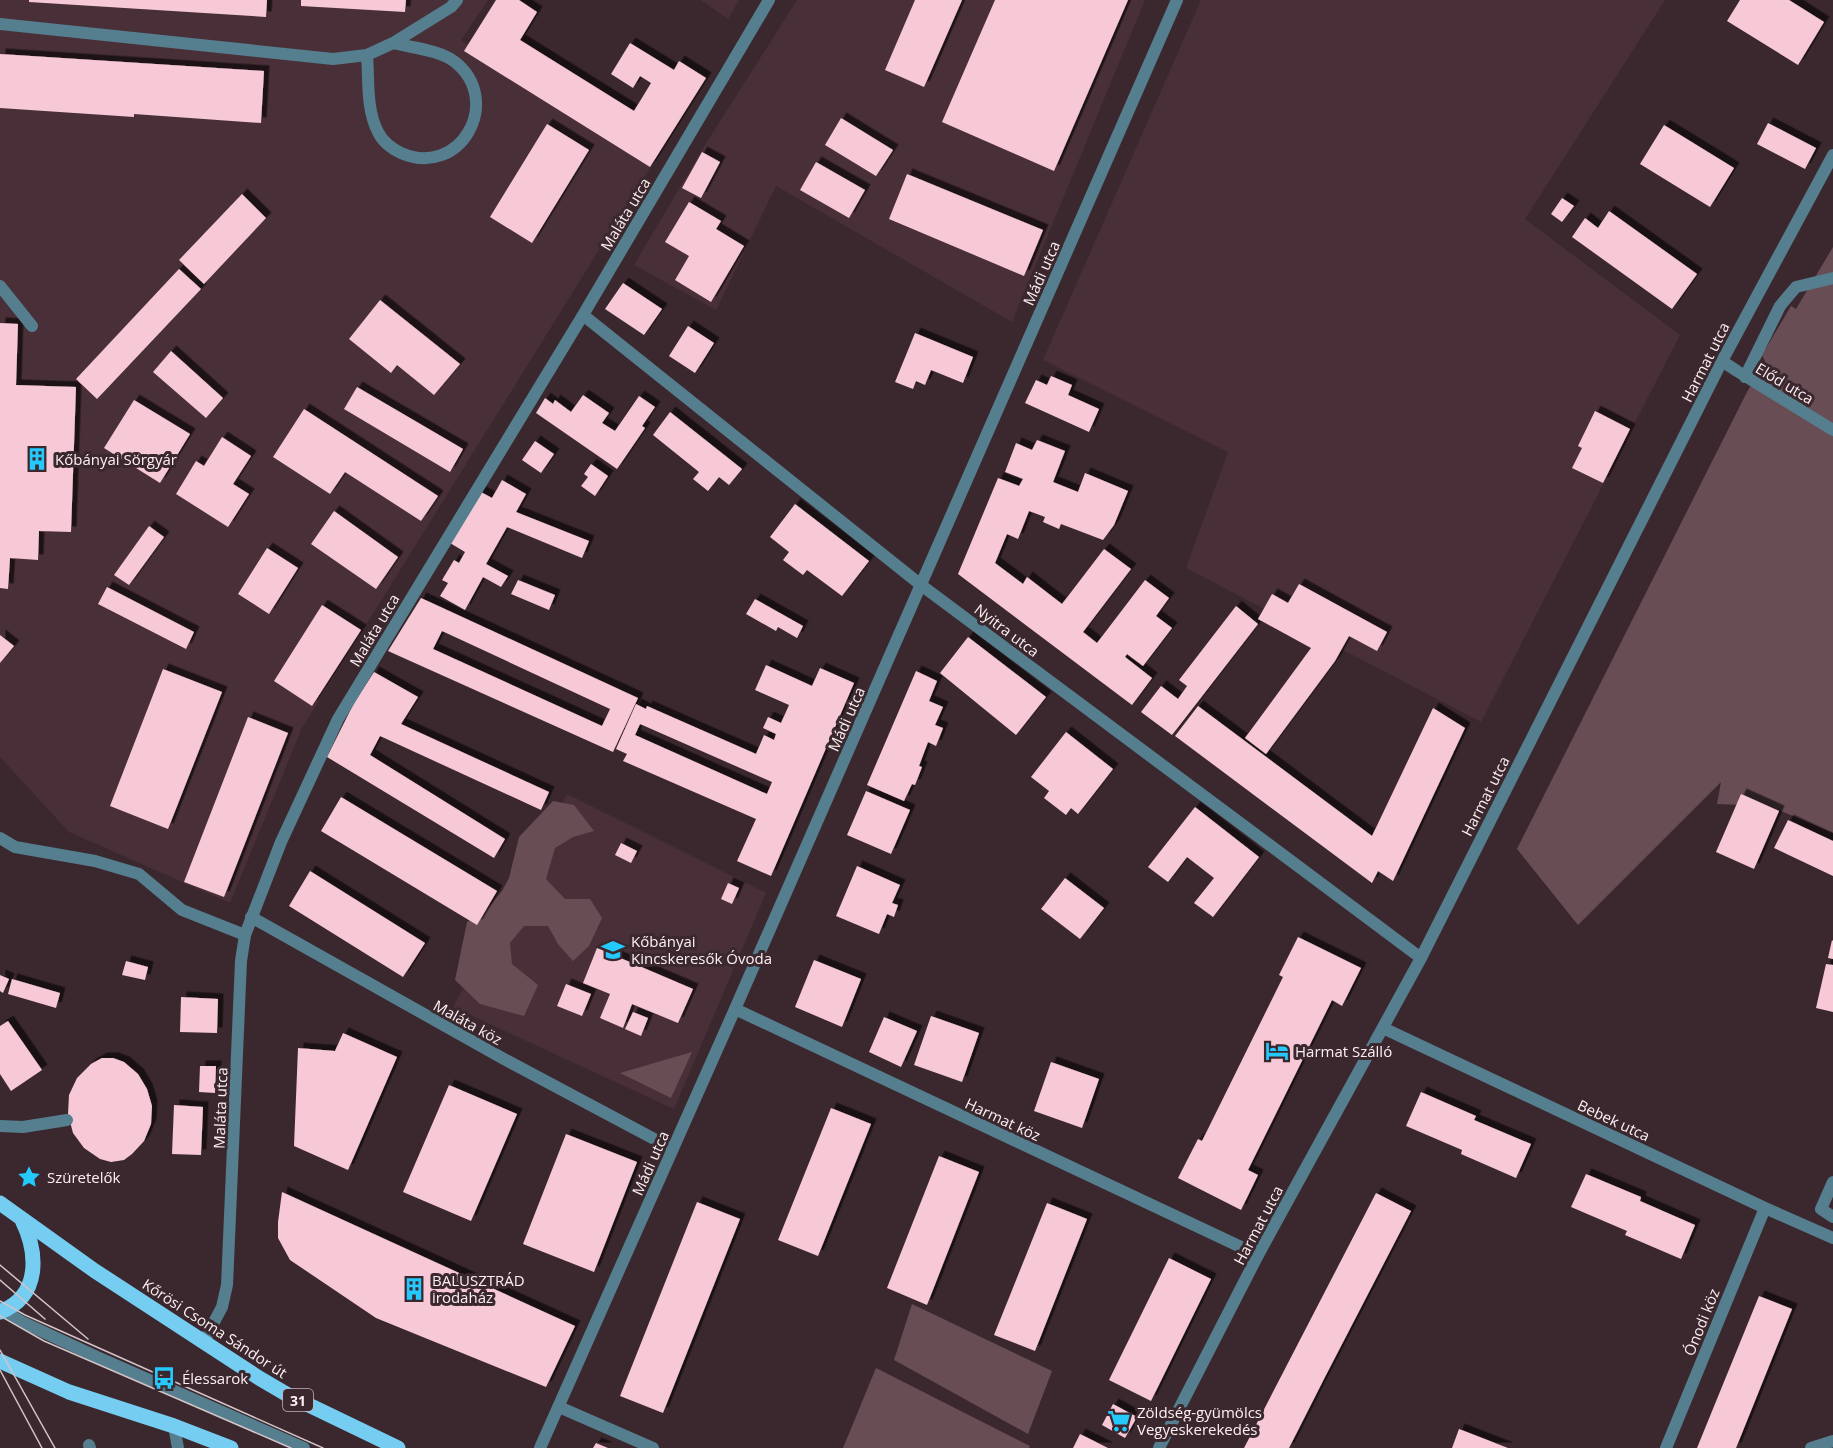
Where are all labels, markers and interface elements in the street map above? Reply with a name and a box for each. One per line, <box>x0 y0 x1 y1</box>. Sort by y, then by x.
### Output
street label: Maláta utca <box>595 174 655 254</box>
street label: Mádi utca <box>1018 238 1064 308</box>
street label: Harmat utca <box>1676 319 1734 405</box>
street label: Előd utca <box>1752 358 1818 408</box>
building icon: Kőbányai Sörgyár <box>24 446 50 472</box>
place label: Kőbányai Sörgyár <box>55 449 177 469</box>
street label: Maláta utca <box>344 590 404 670</box>
street label: Nyitra utca <box>970 599 1044 661</box>
street label: Mádi utca <box>823 684 869 754</box>
street label: Harmat utca <box>1456 753 1514 839</box>
place label: Kőbányai Kincskeresők Óvoda <box>631 931 772 968</box>
school or university icon: Kőbányai Kincskeresők Óvoda <box>600 937 626 963</box>
street label: Maláta köz <box>430 995 506 1049</box>
hotel icon: Harmat Szálló <box>1264 1038 1290 1064</box>
place label: Harmat Szálló <box>1295 1041 1392 1061</box>
street label: Maláta utca <box>209 1067 231 1149</box>
street label: Harmat köz <box>962 1093 1044 1145</box>
street label: Bebek utca <box>1575 1095 1653 1145</box>
street label: Mádi utca <box>627 1128 673 1198</box>
place icon: Szüretelők <box>16 1164 42 1190</box>
place label: Szüretelők <box>47 1167 121 1187</box>
street label: Harmat utca <box>1229 1182 1287 1268</box>
place label: BALUSZTRÁD irodaház <box>432 1270 525 1307</box>
street label: Kőrösi Csoma Sándor út <box>139 1274 291 1382</box>
building icon: BALUSZTRÁD irodaház <box>401 1276 427 1302</box>
street label: Ónodi köz <box>1678 1285 1724 1359</box>
bus stop icon: Élessarok <box>151 1365 177 1391</box>
place label: Élessarok <box>182 1368 248 1388</box>
road number: 31 <box>283 1389 313 1411</box>
place label: Zöldség-gyümölcs Vegyeskerekedés <box>1137 1402 1262 1439</box>
supermarket icon: Zöldség-gyümölcs Vegyeskerekedés <box>1106 1408 1132 1434</box>

